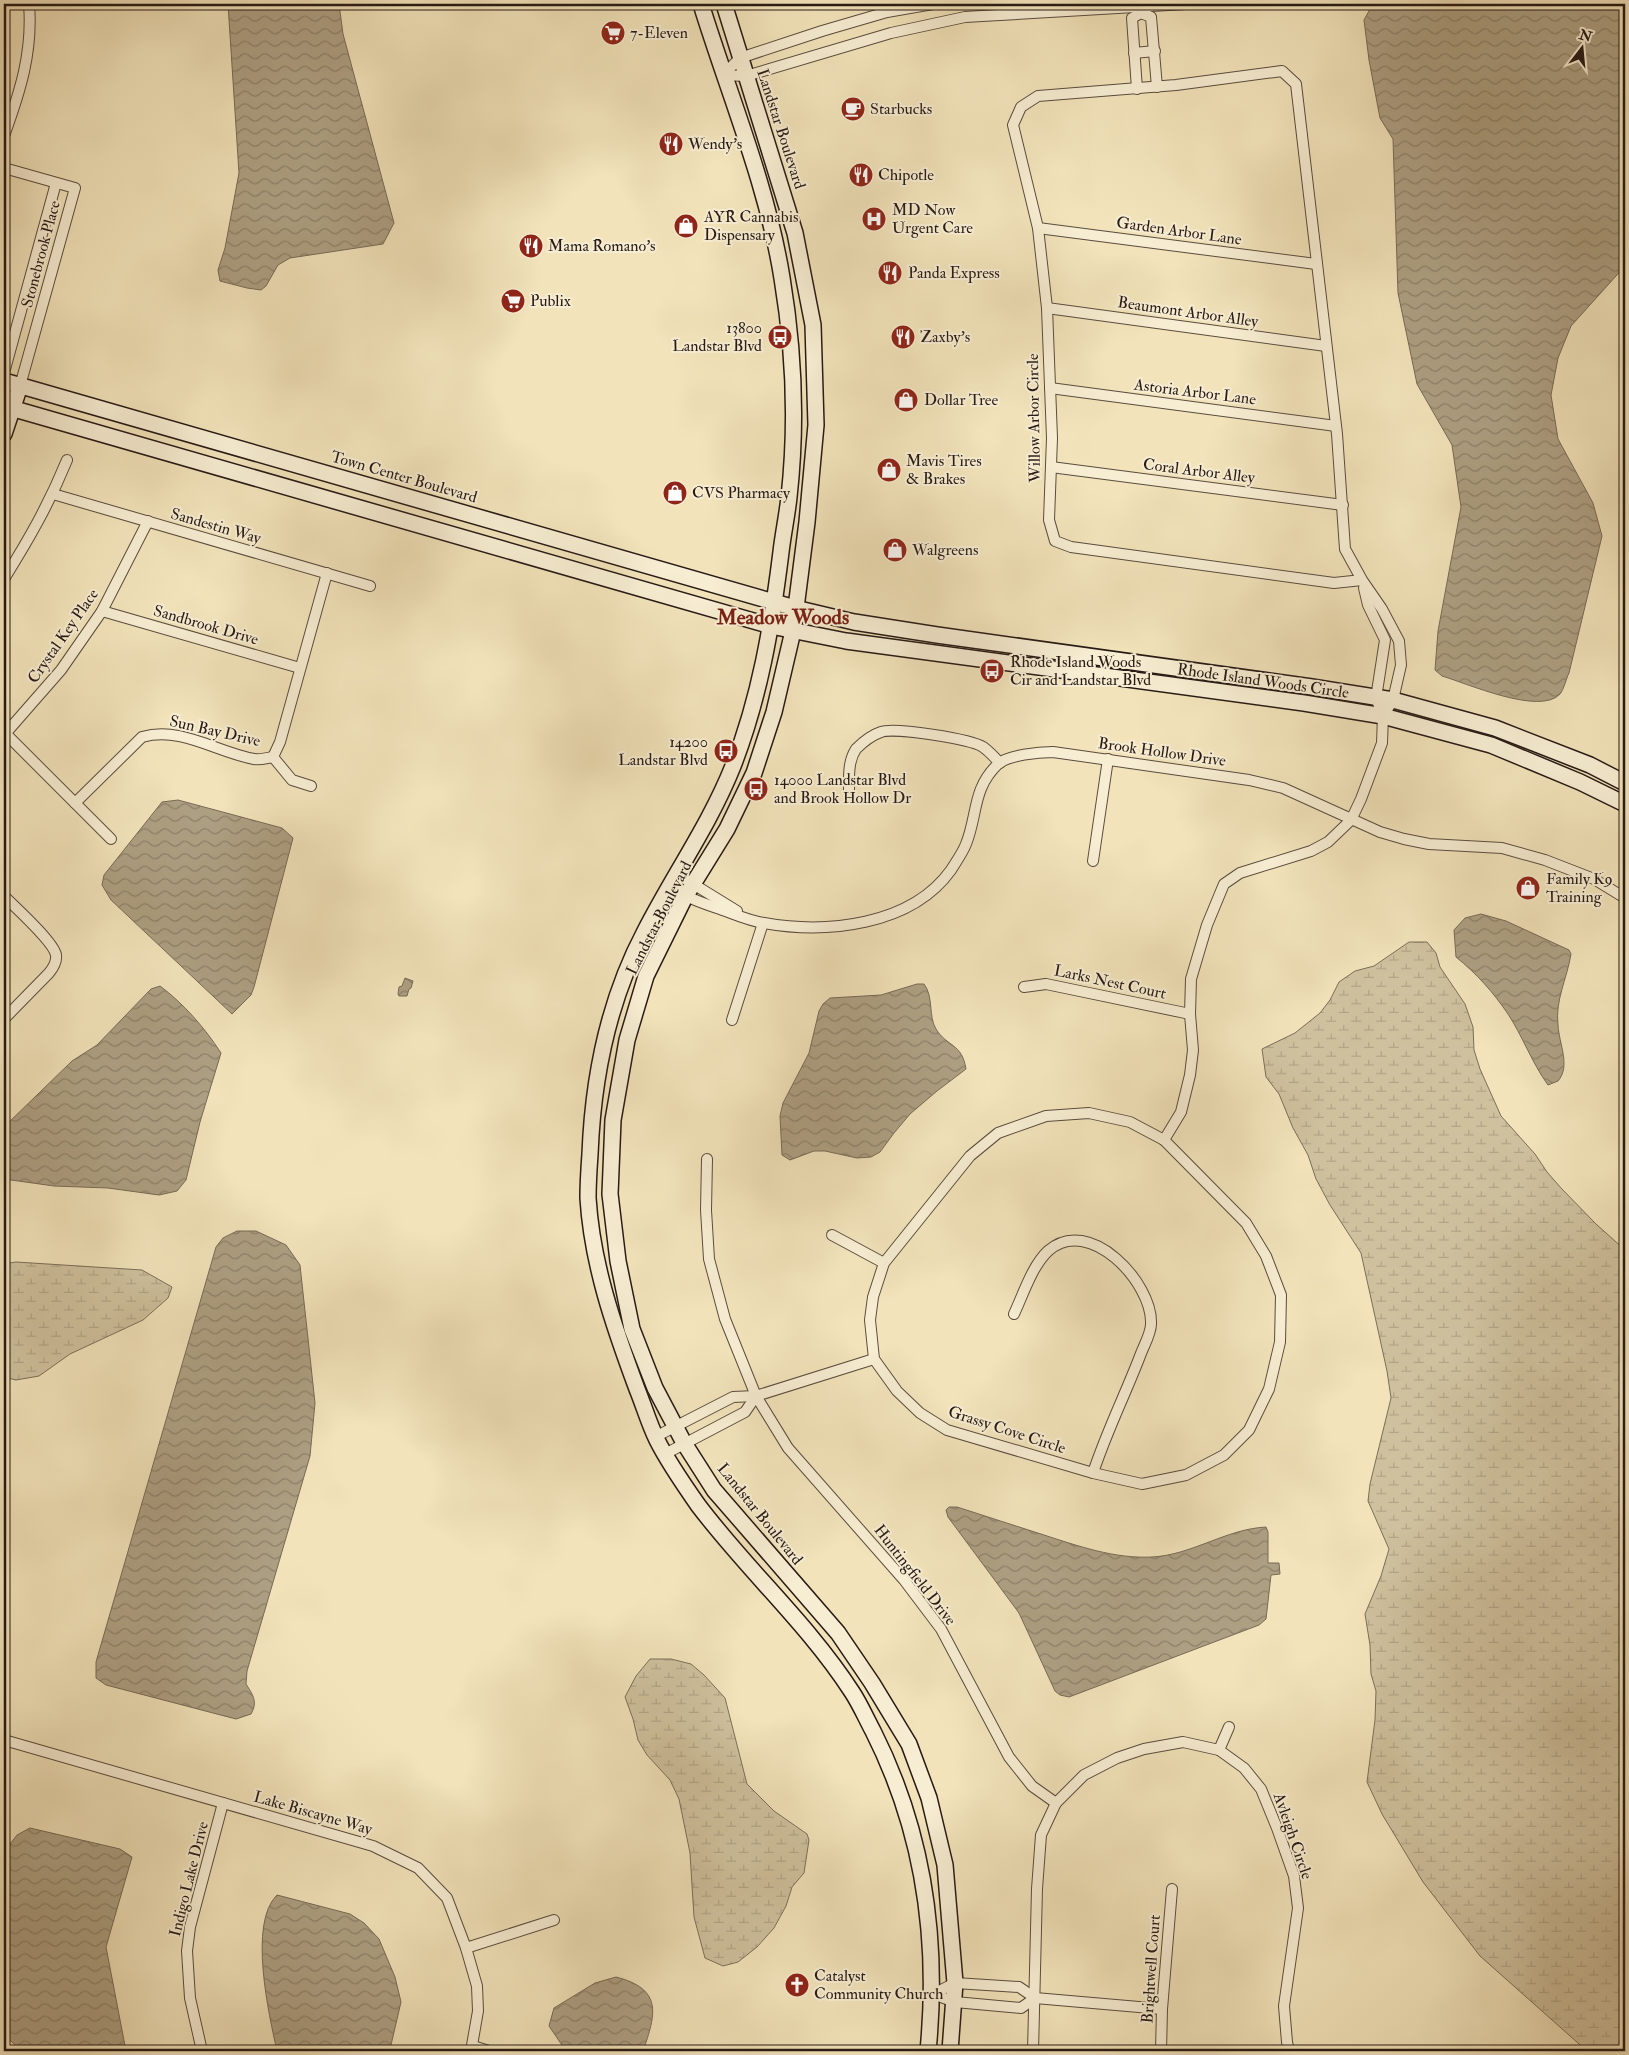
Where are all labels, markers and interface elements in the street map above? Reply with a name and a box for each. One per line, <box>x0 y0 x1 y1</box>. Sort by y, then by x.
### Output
supermarket icon: 7-Eleven <box>600 20 626 46</box>
north arrow <box>1556 22 1606 72</box>
place label: 7-Eleven <box>630 23 688 43</box>
text: N <box>1576 26 1594 46</box>
street label: Landstar Boulevard <box>752 66 810 192</box>
cafe icon: Starbucks <box>840 96 866 122</box>
place label: Starbucks <box>870 99 932 119</box>
restaurant icon: Wendy's <box>658 131 684 157</box>
place label: Wendy's <box>687 134 742 154</box>
restaurant icon: Chipotle <box>848 162 874 188</box>
place label: Chipotle <box>878 165 934 186</box>
street label: Stonebrook Place <box>17 198 65 310</box>
place label: MD Now Urgent Care <box>892 200 973 238</box>
hospital icon: MD Now Urgent Care <box>861 206 887 232</box>
place label: AYR Cannabis Dispensary <box>703 207 798 246</box>
street label: Garden Arbor Lane <box>1115 212 1243 250</box>
shop icon: AYR Cannabis Dispensary <box>673 213 699 239</box>
restaurant icon: Mama Romano's <box>518 233 544 259</box>
place label: Mama Romano's <box>548 236 656 256</box>
restaurant icon: Panda Express <box>877 260 903 286</box>
place label: Panda Express <box>908 263 1000 284</box>
supermarket icon: Publix <box>500 288 526 314</box>
place label: Publix <box>530 291 571 311</box>
street label: Beaumont Arbor Alley <box>1116 292 1261 332</box>
place label: 13800 Landstar Blvd <box>672 318 762 356</box>
bus stop icon: 13800 Landstar Blvd <box>767 324 793 350</box>
restaurant icon: Zaxby's <box>890 324 916 350</box>
place label: Zaxby's <box>920 327 970 347</box>
street label: Willow Arbor Circle <box>1023 353 1045 484</box>
street label: Astoria Arbor Lane <box>1132 374 1257 409</box>
shop icon: Dollar Tree <box>893 387 919 413</box>
place label: Dollar Tree <box>924 390 999 410</box>
street label: Town Center Boulevard <box>329 447 479 507</box>
place label: Mavis Tires & Brakes <box>906 451 982 489</box>
street label: Coral Arbor Alley <box>1142 454 1257 488</box>
shop icon: Mavis Tires & Brakes <box>876 457 902 483</box>
shop icon: CVS Pharmacy <box>662 480 688 506</box>
place label: CVS Pharmacy <box>692 483 791 503</box>
street label: Sandestin Way <box>168 504 264 549</box>
shop icon: Walgreens <box>882 537 908 563</box>
place label: Walgreens <box>911 540 978 560</box>
street label: Crystal Key Place <box>23 585 103 687</box>
street label: Sandbrook Drive <box>151 600 261 650</box>
district label: Meadow Woods <box>716 604 849 631</box>
place label: Rhode Island Woods Cir and Landstar Blvd <box>1010 652 1151 690</box>
bus stop icon: Rhode Island Woods Cir and Landstar Blvd <box>979 658 1005 684</box>
street label: Rhode Island Woods Circle <box>1176 659 1351 703</box>
street label: Sun Bay Drive <box>168 711 263 751</box>
place label: 14200 Landstar Blvd <box>618 732 708 770</box>
street label: Brook Hollow Drive <box>1097 733 1227 771</box>
bus stop icon: 14200 Landstar Blvd <box>713 738 739 764</box>
place label: 14000 Landstar Blvd and Brook Hollow Dr <box>774 770 911 808</box>
bus stop icon: 14000 Landstar Blvd and Brook Hollow Dr <box>743 776 769 802</box>
street label: Landstar Boulevard <box>622 858 696 978</box>
place label: Family K9 Training <box>1546 869 1613 907</box>
shop icon: Family K9 Training <box>1515 875 1541 901</box>
street label: Larks Nest Court <box>1052 960 1168 1004</box>
street label: Grassy Cove Circle <box>946 1402 1069 1459</box>
street label: Landstar Boulevard <box>713 1459 807 1569</box>
street label: Huntingfield Drive <box>869 1521 961 1630</box>
street label: Lake Biscayne Way <box>251 1787 375 1840</box>
street label: Avleigh Circle <box>1269 1789 1317 1882</box>
street label: Indigo Lake Drive <box>165 1819 213 1939</box>
street label: Brightwell Court <box>1137 1914 1165 2024</box>
place label: Catalyst Community Church <box>814 1966 944 2004</box>
church icon: Catalyst Community Church <box>784 1972 810 1998</box>

